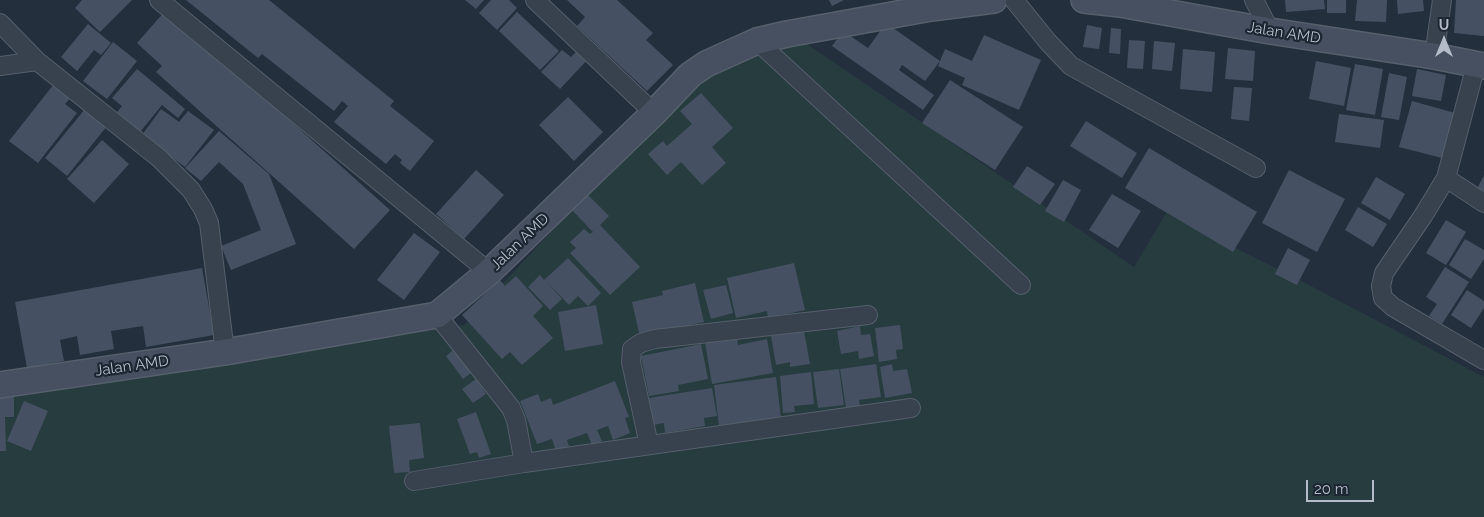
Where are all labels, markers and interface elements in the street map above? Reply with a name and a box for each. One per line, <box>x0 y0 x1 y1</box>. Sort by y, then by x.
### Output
north arrow <box>1419 15 1469 65</box>
text: U <box>1439 17 1449 33</box>
street label: Jalan AMD <box>1246 18 1322 48</box>
street label: Jalan AMD <box>487 210 553 274</box>
street label: Jalan AMD <box>94 352 170 380</box>
scale bar <box>1309 470 1376 502</box>
text: 20 m <box>1314 480 1349 498</box>

